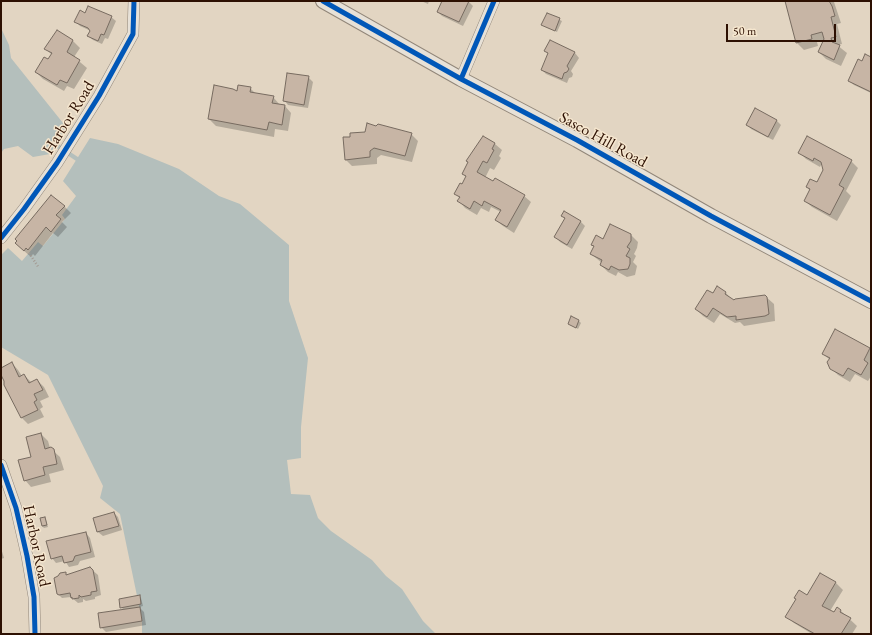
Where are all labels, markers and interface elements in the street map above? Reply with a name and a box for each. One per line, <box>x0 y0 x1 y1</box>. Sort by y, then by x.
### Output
scale bar <box>728 16 838 42</box>
text: 50 m <box>733 23 756 39</box>
street label: Harbor Road <box>39 78 99 158</box>
street label: Sasco Hill Road <box>556 108 650 172</box>
street label: Harbor Road <box>18 503 54 589</box>

